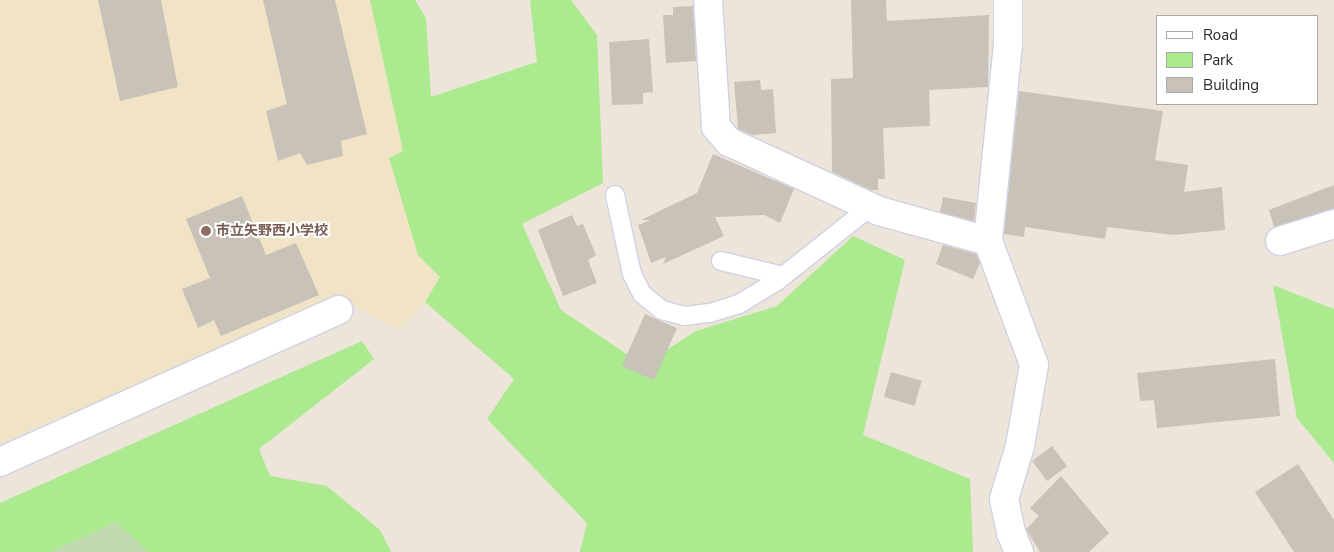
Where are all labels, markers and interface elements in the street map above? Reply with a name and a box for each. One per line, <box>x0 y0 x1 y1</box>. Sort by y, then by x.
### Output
legend <box>1156 15 1319 105</box>
text: Road <box>1203 25 1238 45</box>
text: Park <box>1203 50 1233 70</box>
text: Building <box>1203 75 1259 95</box>
place label: 市立矢野西小学校 <box>216 223 328 239</box>
marker: 市立矢野西小学校 <box>200 225 212 237</box>

